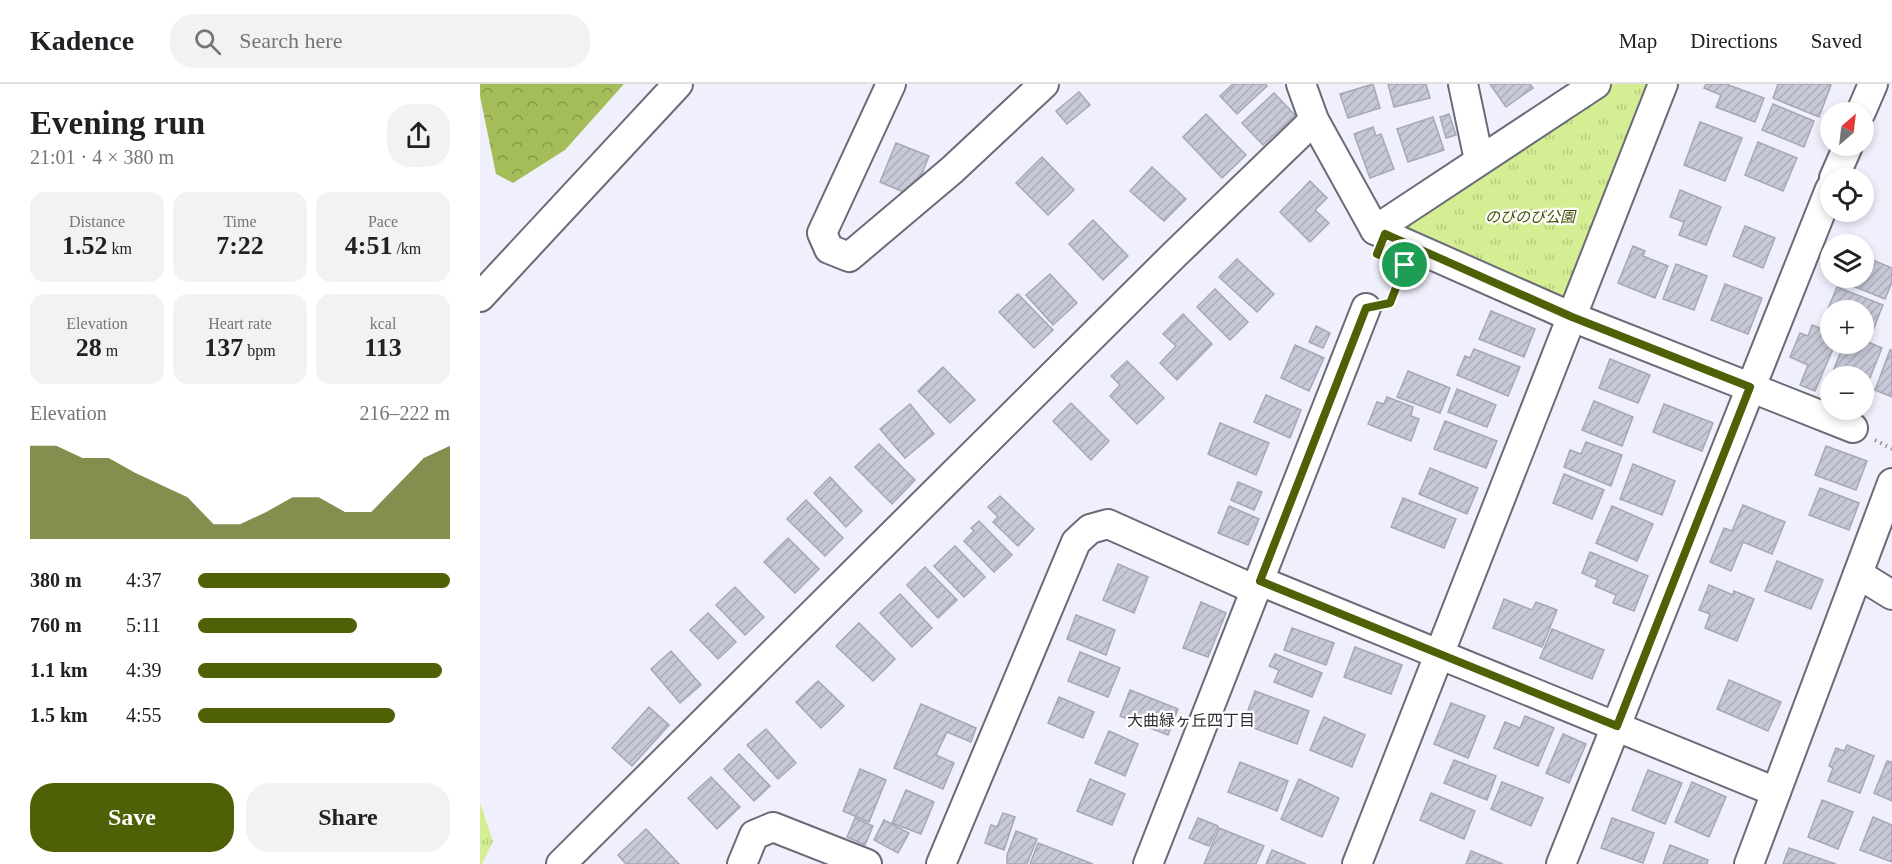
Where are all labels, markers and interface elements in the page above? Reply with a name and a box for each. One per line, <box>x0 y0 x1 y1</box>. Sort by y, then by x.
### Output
search box <box>170 14 590 68</box>
text: Kadence <box>30 25 134 56</box>
icon: search <box>191 25 224 58</box>
text: Search here <box>239 28 342 53</box>
text: Map <box>1619 29 1657 53</box>
text: Directions <box>1690 29 1778 53</box>
text: Saved <box>1811 29 1862 53</box>
north arrow <box>1820 102 1874 156</box>
map controls <box>1820 102 1874 420</box>
button: share <box>387 104 450 167</box>
text: Evening run <box>30 105 205 141</box>
text: 21:01 · 4 × 380 m <box>30 146 174 168</box>
button: locate <box>1820 168 1874 222</box>
park label: のびのび公園 <box>1485 209 1577 225</box>
text: Distance <box>69 213 125 230</box>
text: Time <box>223 213 257 230</box>
text: Pace <box>368 213 398 230</box>
text: 1.52 <box>62 231 108 260</box>
text: 7:22 <box>216 231 264 260</box>
text: 4:51 <box>345 231 392 260</box>
button: layers <box>1820 234 1874 288</box>
pin <box>1379 239 1430 290</box>
text: km <box>108 240 132 257</box>
text: /km <box>392 240 421 257</box>
icon: arrive <box>1388 248 1421 281</box>
button: + <box>1820 300 1874 354</box>
text: Elevation <box>66 315 128 332</box>
text: Heart rate <box>208 315 272 332</box>
text: kcal <box>370 315 396 332</box>
text: 28 <box>76 333 102 362</box>
text: 137 <box>204 333 243 362</box>
text: 113 <box>364 333 402 362</box>
text: m <box>102 342 118 359</box>
text: bpm <box>243 342 276 359</box>
button: − <box>1820 366 1874 420</box>
text: Elevation <box>30 402 107 424</box>
text: 216–222 m <box>359 402 450 424</box>
text: 380 m <box>30 569 82 591</box>
text: 4:37 <box>126 569 162 591</box>
text: 760 m <box>30 614 82 636</box>
text: 5:11 <box>126 614 161 636</box>
text: 1.1 km <box>30 659 88 681</box>
text: 4:39 <box>126 659 162 681</box>
text: 1.5 km <box>30 704 88 726</box>
text: 4:55 <box>126 704 162 726</box>
district label: 大曲緑ヶ丘四丁目 <box>1127 712 1255 729</box>
button: Save <box>30 783 234 852</box>
button: Share <box>246 783 450 852</box>

